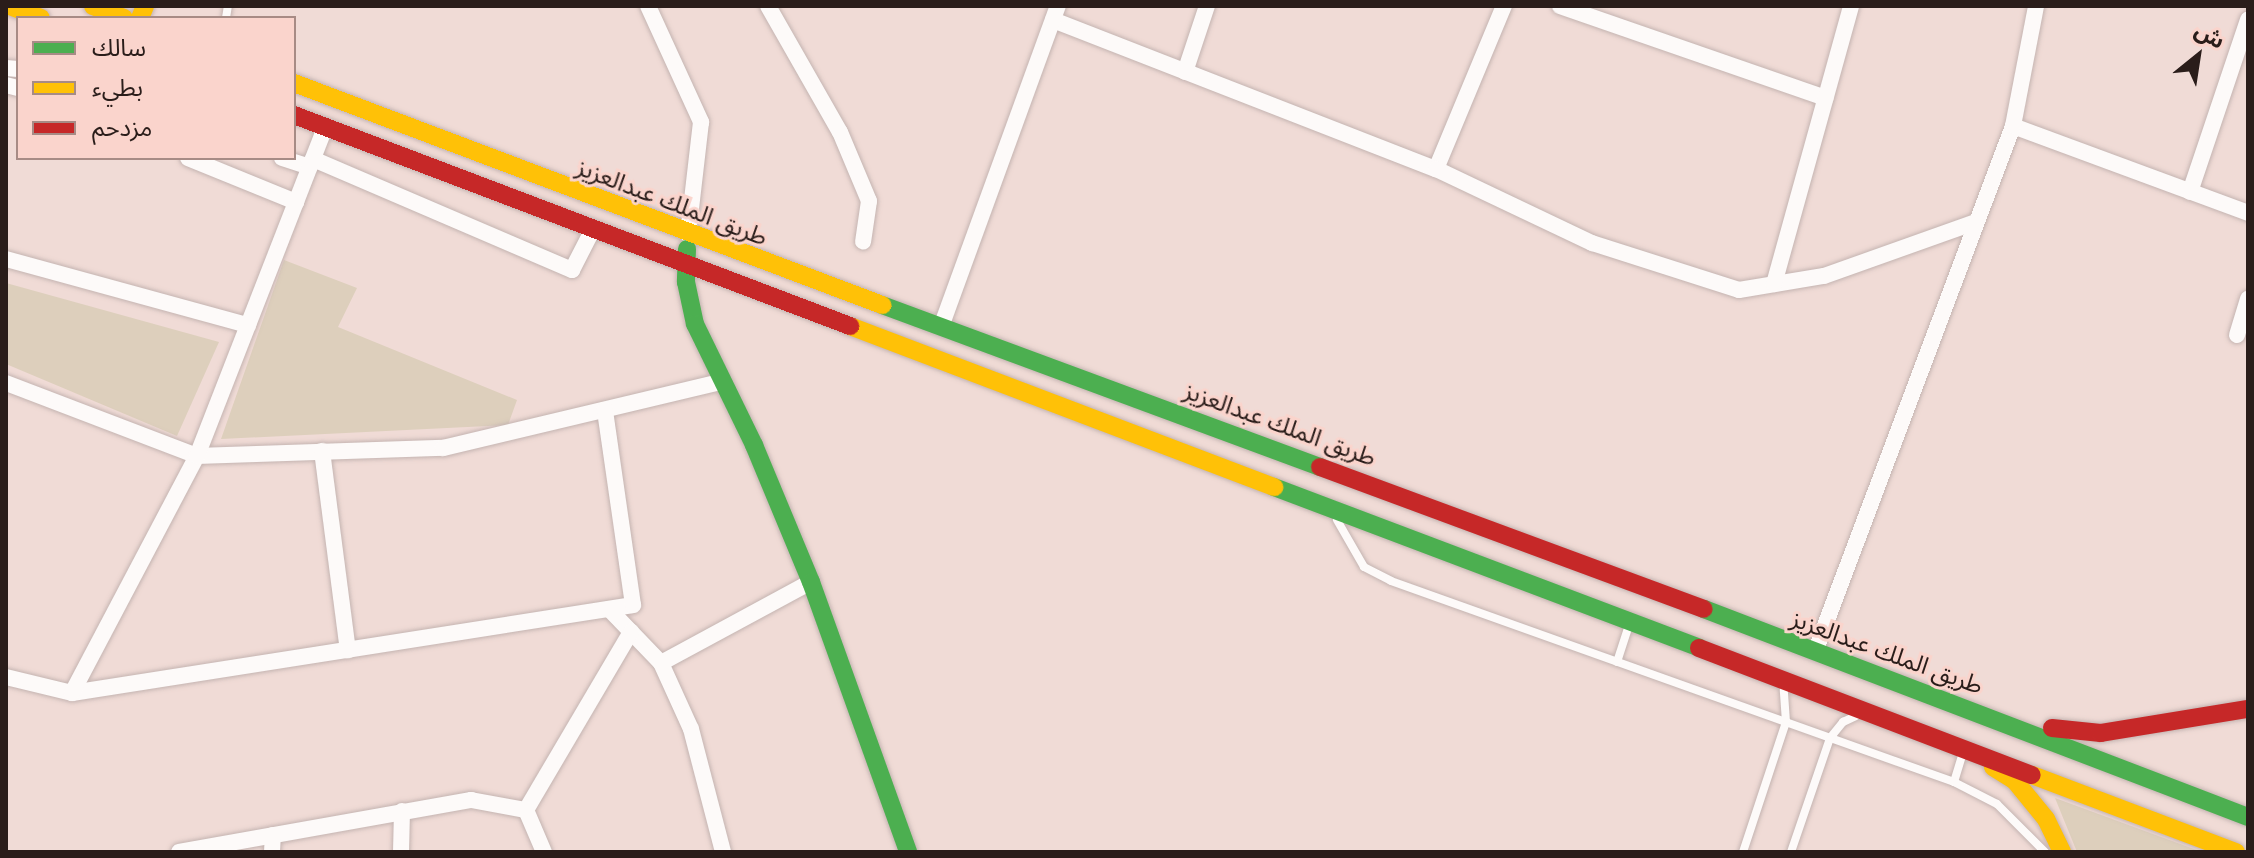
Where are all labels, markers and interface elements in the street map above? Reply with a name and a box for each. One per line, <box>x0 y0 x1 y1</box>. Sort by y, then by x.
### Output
legend <box>16 16 296 160</box>
north arrow <box>2158 16 2238 96</box>
text: ش <box>2190 16 2230 55</box>
text: سالك <box>92 32 146 62</box>
text: بطيء <box>92 72 143 102</box>
text: مزدحم <box>92 112 152 142</box>
street label: طريق الملك عبدالعزيز <box>572 152 772 252</box>
street label: طريق الملك عبدالعزيز <box>1180 376 1380 472</box>
street label: طريق الملك عبدالعزيز <box>1787 604 1987 700</box>

